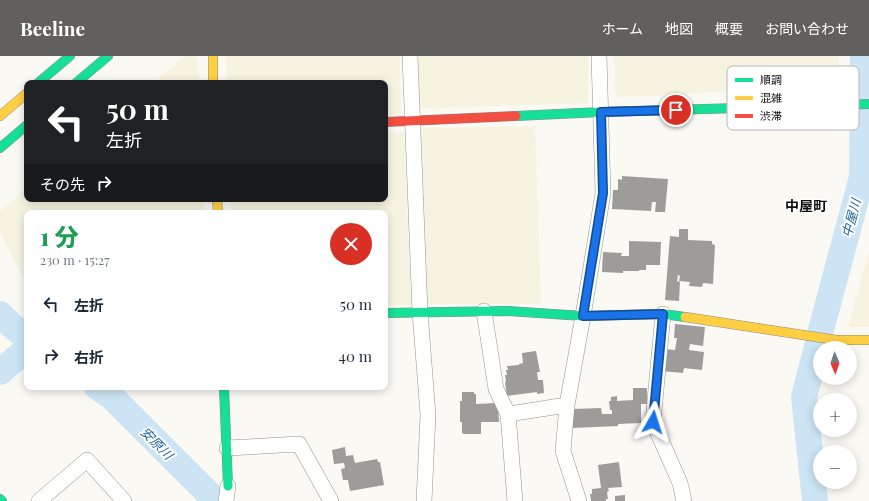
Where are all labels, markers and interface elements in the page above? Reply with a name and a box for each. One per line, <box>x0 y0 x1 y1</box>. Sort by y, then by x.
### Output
text: Beeline <box>20 15 85 41</box>
text: ホーム <box>601 19 643 38</box>
text: 地図 <box>665 19 693 38</box>
text: 概要 <box>715 19 743 38</box>
text: お問い合わせ <box>765 19 849 38</box>
legend <box>727 66 859 130</box>
text: 順調 <box>760 72 782 87</box>
text: 50 m <box>106 90 169 127</box>
text: 混雑 <box>760 90 782 105</box>
pin <box>659 93 693 127</box>
icon: left <box>40 96 92 148</box>
icon: arrive <box>665 99 687 121</box>
text: 渋滞 <box>760 108 782 123</box>
text: 左折 <box>106 128 142 152</box>
icon: right <box>93 172 115 194</box>
text: その先 <box>40 174 85 194</box>
water label: 中屋川 <box>837 195 864 239</box>
district label: 中屋町 <box>785 196 827 215</box>
text: 1 分 <box>40 220 79 252</box>
button: close <box>330 223 372 265</box>
text: 230 m · 15:27 <box>40 251 110 268</box>
icon: left <box>40 293 62 315</box>
text: 50 m <box>340 294 372 314</box>
text: 左折 <box>74 295 104 315</box>
north arrow <box>813 341 857 385</box>
map controls <box>813 341 857 489</box>
icon: right <box>40 345 62 367</box>
text: 40 m <box>339 346 372 366</box>
text: 右折 <box>74 347 104 367</box>
button: + <box>813 393 857 437</box>
position arrow <box>632 401 674 443</box>
water label: 安原川 <box>138 423 179 464</box>
button: − <box>813 445 857 489</box>

